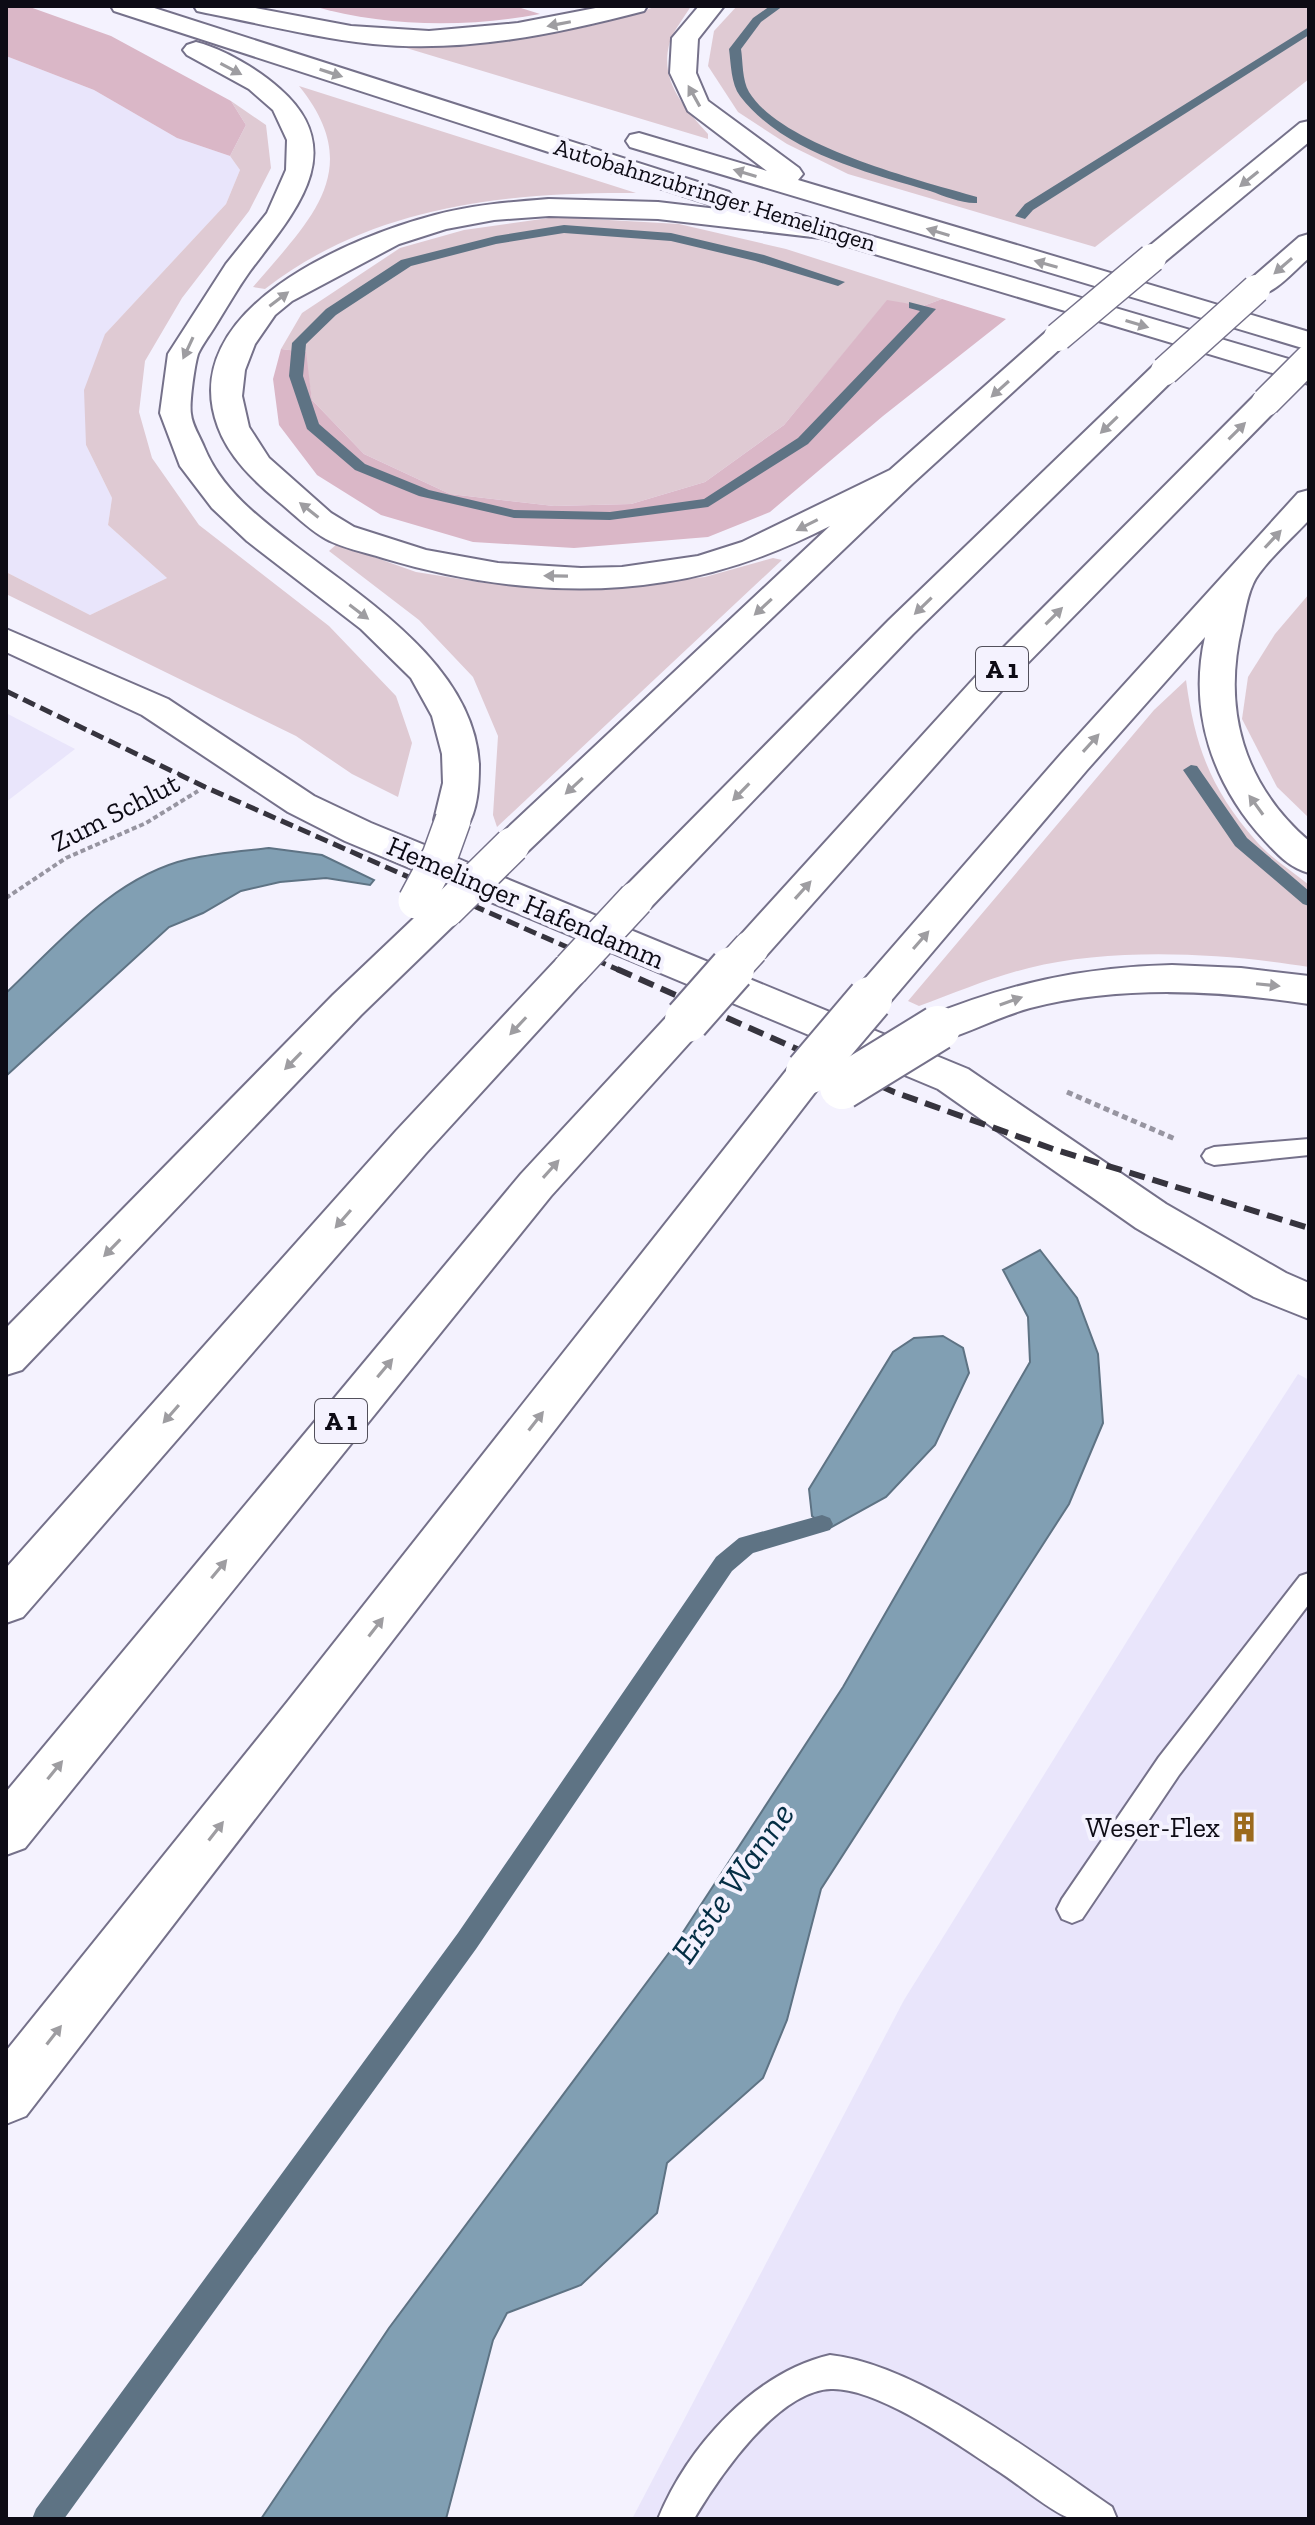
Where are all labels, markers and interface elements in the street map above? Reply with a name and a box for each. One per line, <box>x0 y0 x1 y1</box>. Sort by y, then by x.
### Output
one-way arrow <box>546 19 571 31</box>
one-way arrow <box>220 62 243 76</box>
one-way arrow <box>319 67 343 80</box>
one-way arrow <box>688 85 702 107</box>
street label: Autobahnzubringer Hemelingen <box>551 132 880 257</box>
one-way arrow <box>733 166 757 179</box>
one-way arrow <box>1239 170 1259 187</box>
one-way arrow <box>926 225 950 237</box>
one-way arrow <box>1033 257 1057 270</box>
one-way arrow <box>1273 257 1293 274</box>
one-way arrow <box>268 291 290 307</box>
one-way arrow <box>1126 318 1150 331</box>
one-way arrow <box>181 336 195 359</box>
one-way arrow <box>990 380 1010 397</box>
one-way arrow <box>1100 415 1119 434</box>
one-way arrow <box>1227 422 1246 441</box>
one-way arrow <box>299 502 319 518</box>
one-way arrow <box>795 518 818 531</box>
one-way arrow <box>1264 530 1282 549</box>
one-way arrow <box>543 570 568 582</box>
one-way arrow <box>914 596 933 615</box>
one-way arrow <box>754 598 773 616</box>
one-way arrow <box>349 603 369 619</box>
one-way arrow <box>1045 607 1063 626</box>
road number: A 1 <box>976 647 1028 691</box>
one-way arrow <box>1082 733 1099 753</box>
street label: Zum Schlut <box>46 766 185 859</box>
one-way arrow <box>565 777 584 795</box>
one-way arrow <box>732 782 751 801</box>
one-way arrow <box>1249 794 1264 815</box>
street label: Hemelinger Hafendamm <box>382 829 669 976</box>
one-way arrow <box>794 880 812 900</box>
one-way arrow <box>912 930 929 950</box>
one-way arrow <box>1256 979 1281 992</box>
one-way arrow <box>1000 994 1024 1007</box>
one-way arrow <box>510 1016 527 1036</box>
one-way arrow <box>284 1051 303 1070</box>
one-way arrow <box>542 1159 560 1178</box>
one-way arrow <box>335 1209 353 1228</box>
one-way arrow <box>103 1238 122 1257</box>
one-way arrow <box>376 1359 393 1379</box>
road number: A 1 <box>315 1399 367 1443</box>
one-way arrow <box>163 1403 180 1423</box>
one-way arrow <box>527 1411 543 1431</box>
one-way arrow <box>210 1559 227 1579</box>
one-way arrow <box>368 1616 384 1637</box>
one-way arrow <box>46 1760 63 1780</box>
water label: Erste Wanne <box>662 1794 803 1971</box>
building icon: Weser-Flex <box>1227 1810 1261 1844</box>
place label: Weser-Flex <box>1085 1811 1220 1844</box>
one-way arrow <box>207 1821 223 1841</box>
one-way arrow <box>46 2025 62 2045</box>

